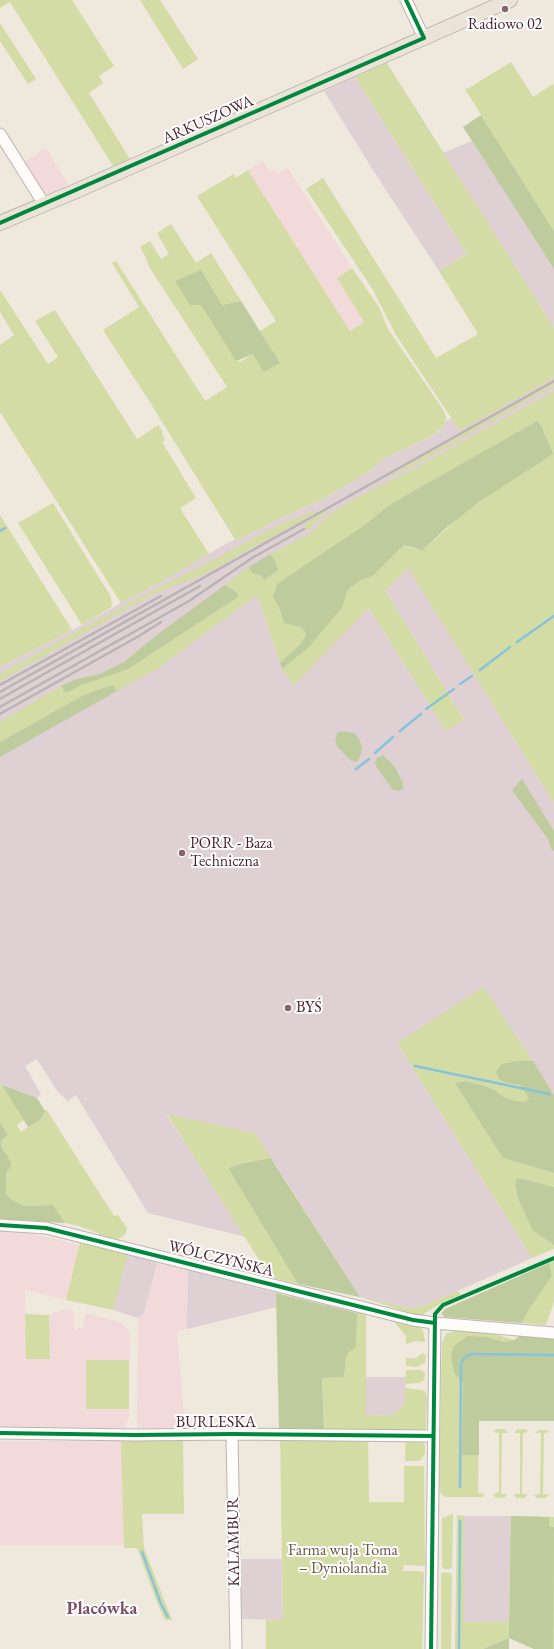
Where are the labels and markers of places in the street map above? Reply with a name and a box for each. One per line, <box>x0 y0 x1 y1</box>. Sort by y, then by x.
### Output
marker: Radiowo 02 <box>500 4 510 14</box>
place label: Radiowo 02 <box>468 15 542 35</box>
place label: PORR - Baza Techniczna <box>190 834 273 872</box>
marker: PORR - Baza Techniczna <box>177 848 187 858</box>
place label: BYŚ <box>296 998 322 1018</box>
marker: BYŚ <box>283 1003 293 1013</box>

